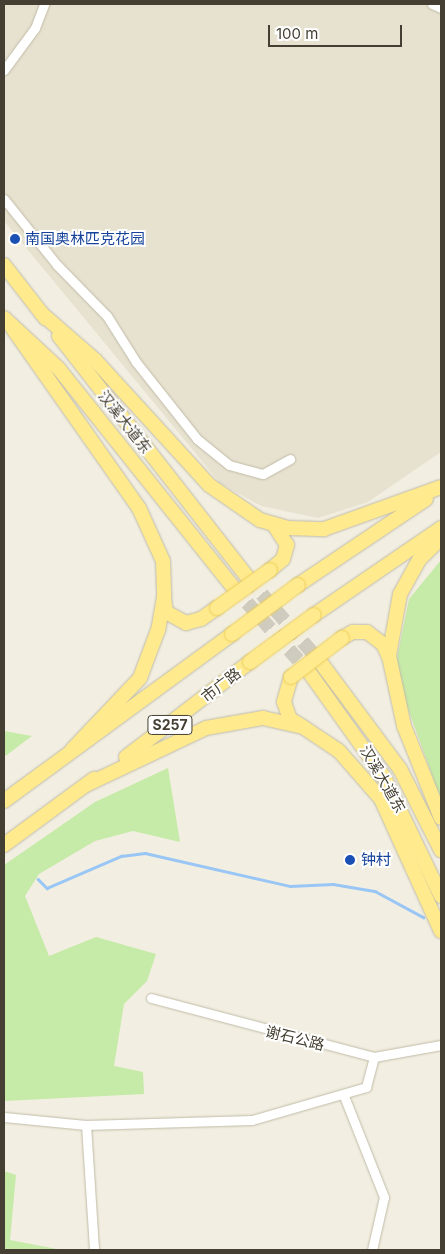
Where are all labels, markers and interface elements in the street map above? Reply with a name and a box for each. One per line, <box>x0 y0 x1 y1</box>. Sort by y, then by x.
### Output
scale bar <box>270 15 404 47</box>
text: 100 m <box>276 24 318 43</box>
place label: 南国奥林匹克花园 <box>25 230 145 248</box>
marker: 南国奥林匹克花园 <box>9 233 21 245</box>
street label: 汉溪大道东 <box>95 387 155 457</box>
street label: 市广路 <box>198 664 244 706</box>
road number: S257 <box>146 714 194 736</box>
street label: 汉溪大道东 <box>356 742 410 816</box>
place label: 钟村 <box>361 851 391 869</box>
marker: 钟村 <box>343 853 357 867</box>
street label: 谢石公路 <box>264 1022 326 1054</box>

